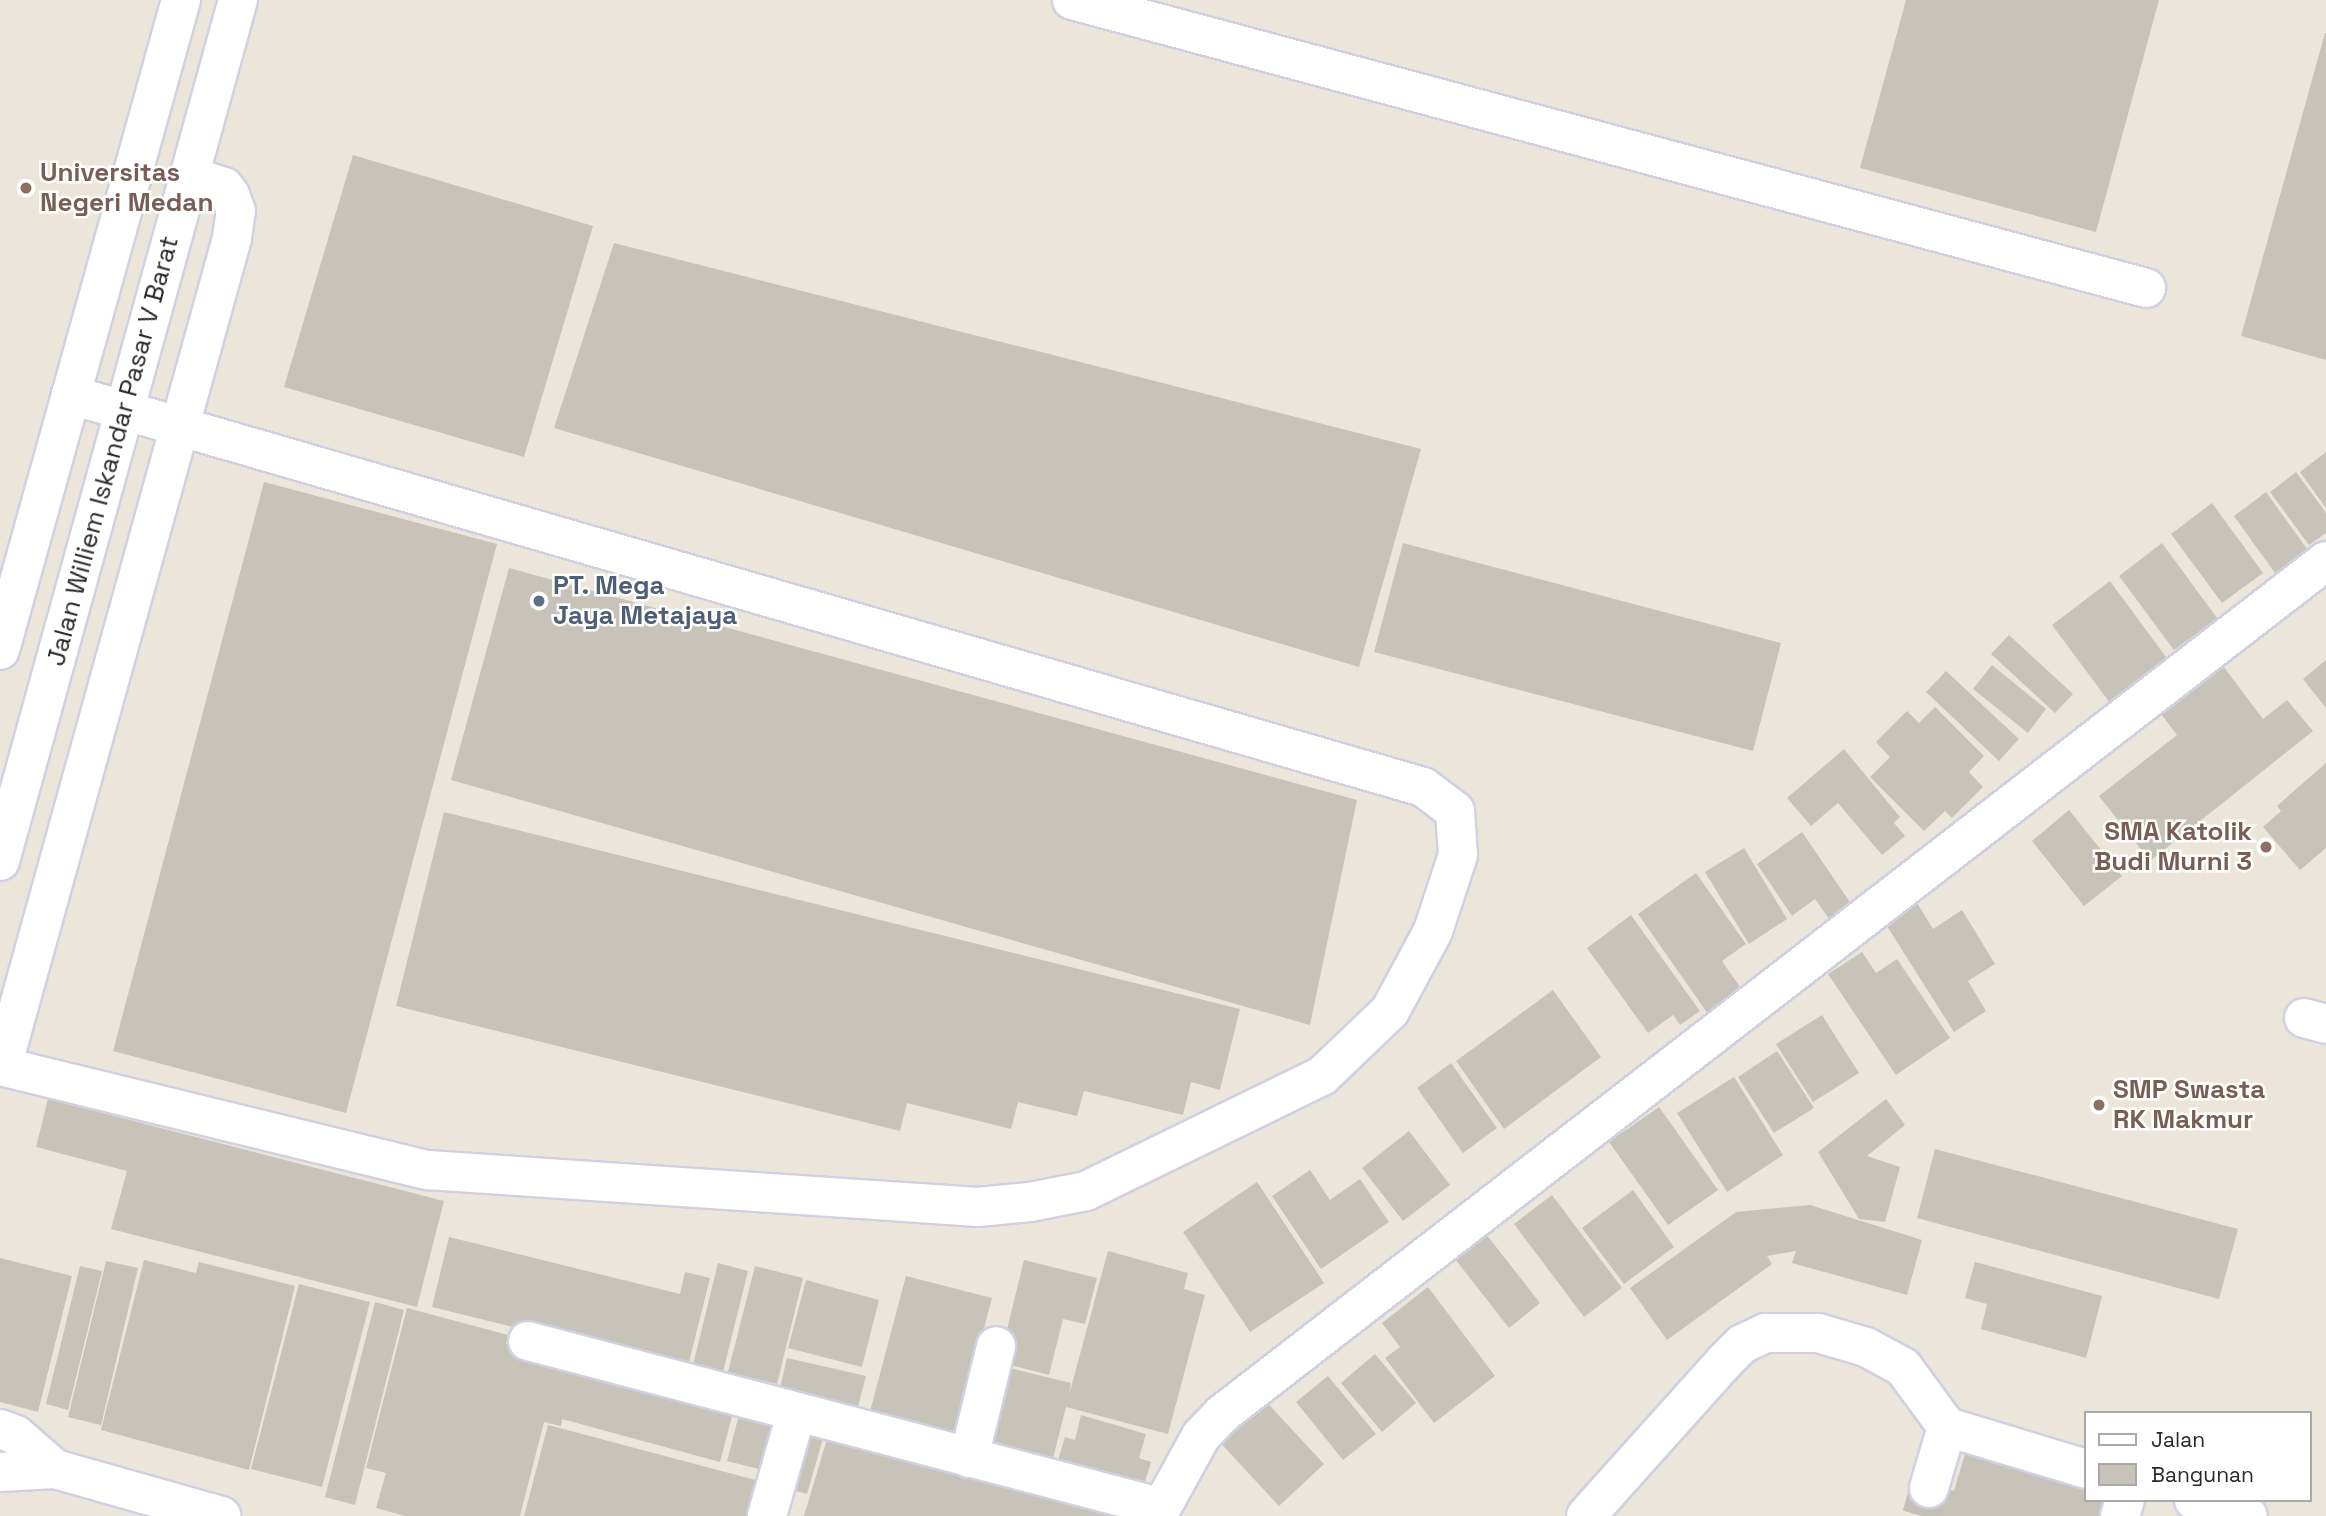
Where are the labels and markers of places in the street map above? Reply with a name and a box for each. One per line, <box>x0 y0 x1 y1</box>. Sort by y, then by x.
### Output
place label: Universitas Negeri Medan <box>40 157 213 218</box>
marker: Universitas Negeri Medan <box>18 180 34 196</box>
place label: PT. Mega Jaya Metajaya <box>553 570 737 632</box>
marker: PT. Mega Jaya Metajaya <box>531 593 547 609</box>
place label: SMA Katolik Budi Murni 3 <box>2094 816 2252 878</box>
marker: SMA Katolik Budi Murni 3 <box>2258 839 2274 855</box>
place label: SMP Swasta RK Makmur <box>2113 1074 2265 1136</box>
marker: SMP Swasta RK Makmur <box>2091 1097 2107 1113</box>

